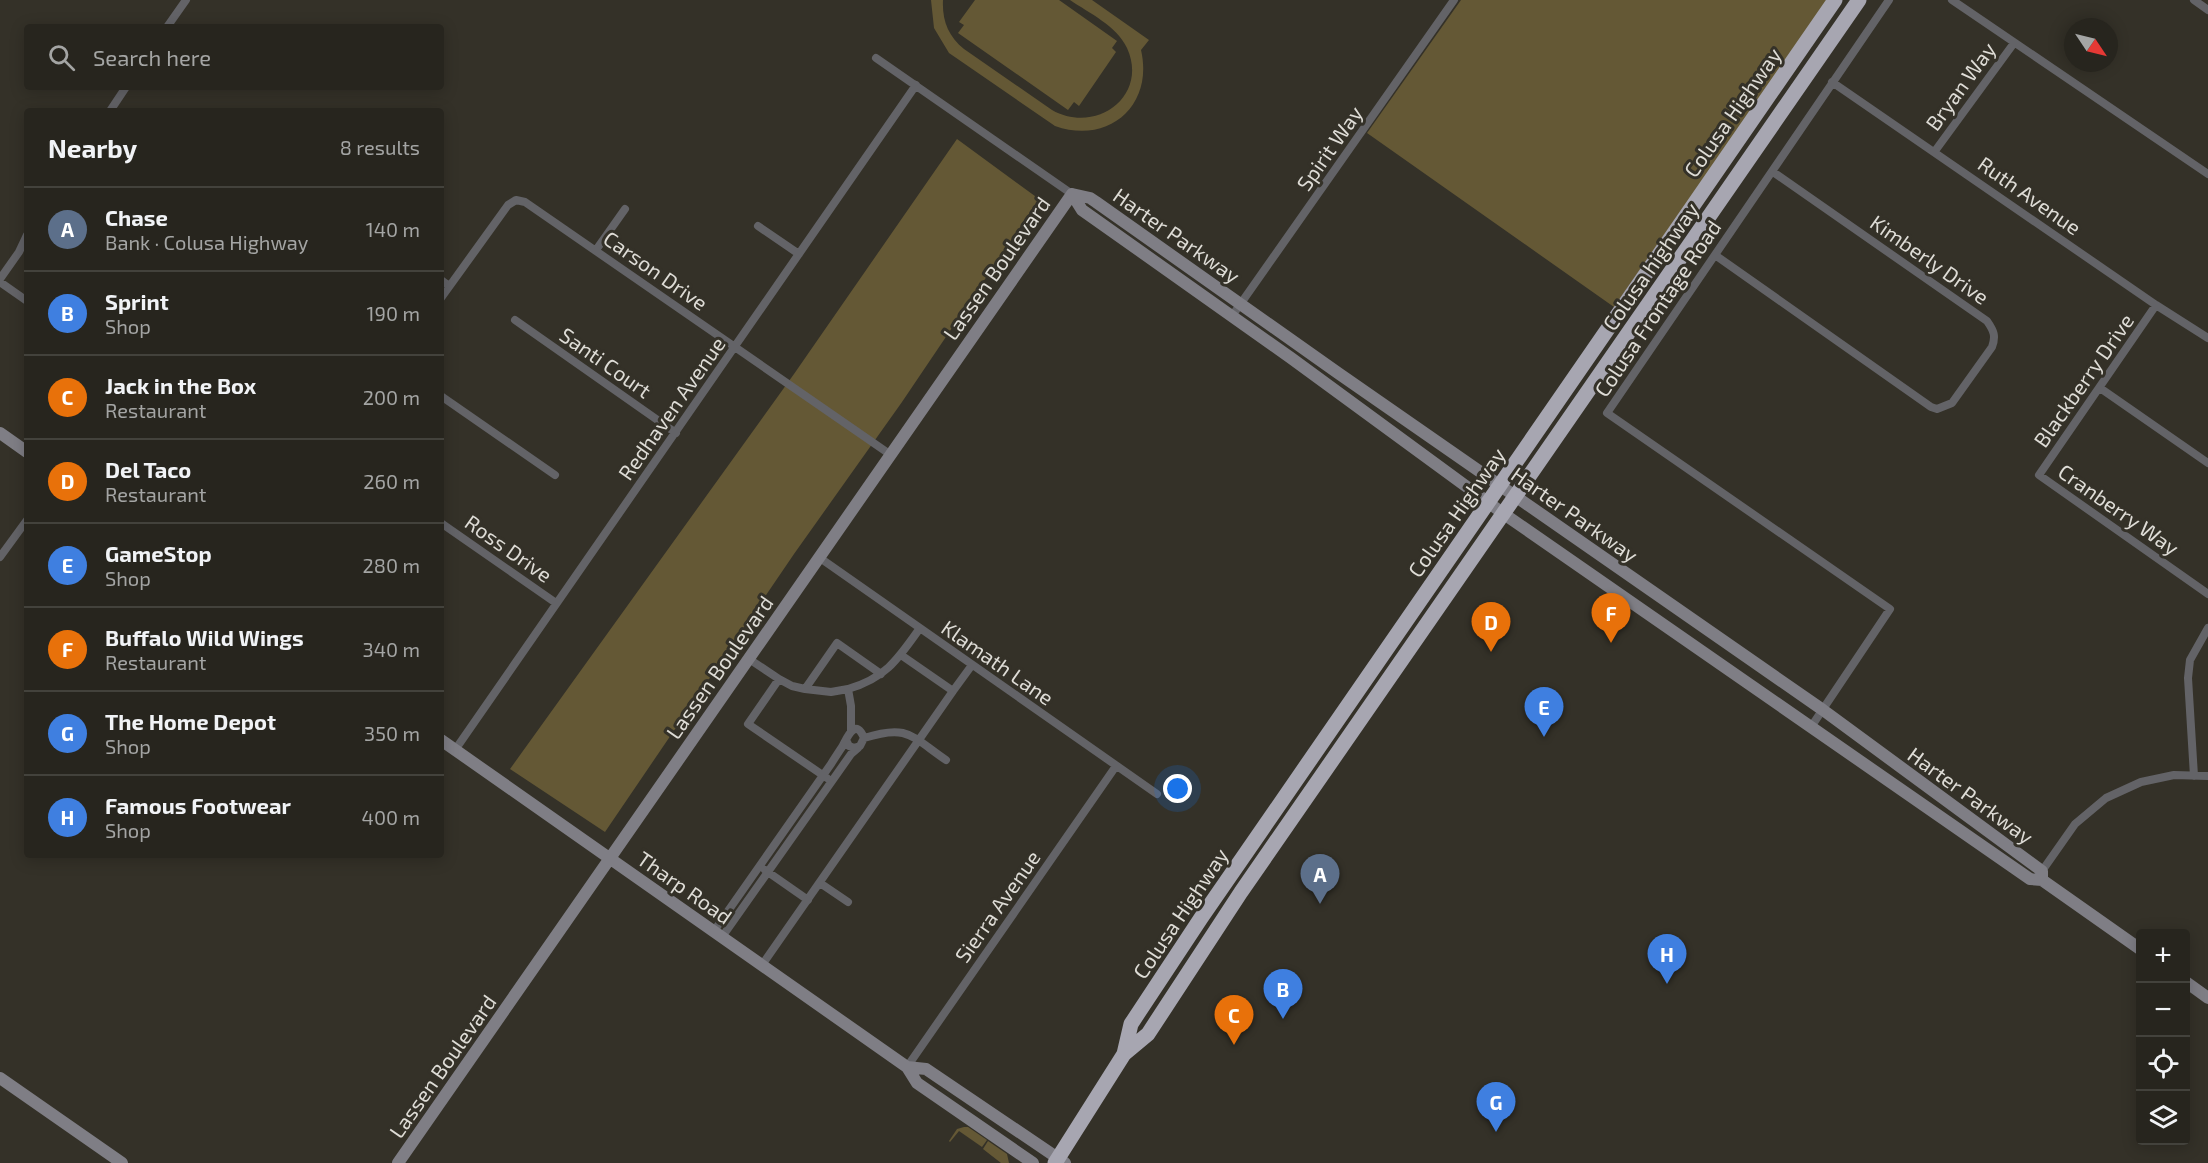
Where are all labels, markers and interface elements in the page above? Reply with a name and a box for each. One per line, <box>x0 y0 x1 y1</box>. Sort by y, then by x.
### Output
north arrow <box>2064 18 2118 72</box>
search box <box>24 24 444 90</box>
street label: Bryan Way <box>1920 37 2000 135</box>
icon: search <box>45 41 78 74</box>
street label: Colusa Highway <box>1678 43 1786 181</box>
text: Search here <box>93 44 211 70</box>
street label: Spirit Way <box>1291 101 1367 195</box>
text: Nearby <box>48 132 137 163</box>
text: 8 results <box>340 135 420 159</box>
street label: Ruth Avenue <box>1974 150 2086 240</box>
street label: Harter Parkway <box>1109 182 1245 288</box>
street label: Lassen Boulevard <box>937 192 1055 344</box>
street label: Colusa highway <box>1597 197 1703 335</box>
text: Chase <box>105 204 168 230</box>
street label: Kimberly Drive <box>1866 209 1994 309</box>
street label: Colusa Frontage Road <box>1589 215 1725 401</box>
text: A <box>61 217 74 241</box>
text: 140 m <box>366 217 420 241</box>
street label: Carson Drive <box>599 225 713 315</box>
text: Bank · Colusa Highway <box>105 230 308 254</box>
text: Sprint <box>105 288 169 314</box>
text: B <box>61 301 74 325</box>
text: 190 m <box>367 301 420 325</box>
street label: Blackberry Drive <box>2028 309 2138 451</box>
text: Shop <box>105 314 151 338</box>
street label: Santi Court <box>556 321 656 403</box>
street label: Redhaven Avenue <box>612 332 730 484</box>
text: Jack in the Box <box>105 372 256 398</box>
text: C <box>62 385 73 409</box>
text: 200 m <box>363 385 420 409</box>
text: Restaurant <box>105 398 206 422</box>
street label: Colusa Highway <box>1402 443 1510 581</box>
text: Del Taco <box>105 456 191 482</box>
street label: Cranberry Way <box>2054 458 2184 560</box>
street label: Harter Parkway <box>1507 461 1643 567</box>
text: D <box>61 469 74 493</box>
text: 260 m <box>363 469 420 493</box>
text: Restaurant <box>105 482 206 506</box>
street label: Ross Drive <box>461 509 557 587</box>
text: GameStop <box>105 540 212 566</box>
text: E <box>62 553 73 577</box>
text: 280 m <box>363 553 420 577</box>
text: Shop <box>105 566 151 590</box>
street label: Lassen Boulevard <box>660 591 778 743</box>
pin: F <box>1592 594 1630 643</box>
pin: D <box>1472 602 1510 652</box>
street label: Klamath Lane <box>937 614 1059 710</box>
text: Buffalo Wild Wings <box>105 624 304 650</box>
text: F <box>62 637 73 661</box>
text: 340 m <box>363 637 420 661</box>
text: Restaurant <box>105 650 206 674</box>
pin: E <box>1524 688 1564 737</box>
text: The Home Depot <box>105 708 276 734</box>
text: G <box>61 721 74 745</box>
text: 350 m <box>364 721 420 745</box>
text: Shop <box>105 734 151 758</box>
street label: Harter Parkway <box>1903 741 2039 849</box>
your location <box>1163 774 1192 803</box>
text: Famous Footwear <box>105 792 291 818</box>
text: H <box>61 805 74 829</box>
text: 400 m <box>362 805 420 829</box>
text: Shop <box>105 818 151 842</box>
street label: Colusa Highway <box>1127 843 1233 983</box>
street label: Tharp Road <box>633 845 737 929</box>
street label: Sierra Avenue <box>949 845 1045 967</box>
pin: A <box>1300 854 1340 904</box>
map controls <box>2136 929 2190 1145</box>
button: + <box>2136 929 2190 983</box>
pin: H <box>1648 934 1686 984</box>
pin: B <box>1264 970 1302 1019</box>
button: − <box>2136 983 2190 1037</box>
street label: Lassen Boulevard <box>383 990 501 1142</box>
pin: C <box>1214 996 1254 1045</box>
button: locate <box>2136 1037 2190 1091</box>
pin: G <box>1476 1082 1516 1132</box>
button: layers <box>2136 1091 2190 1145</box>

